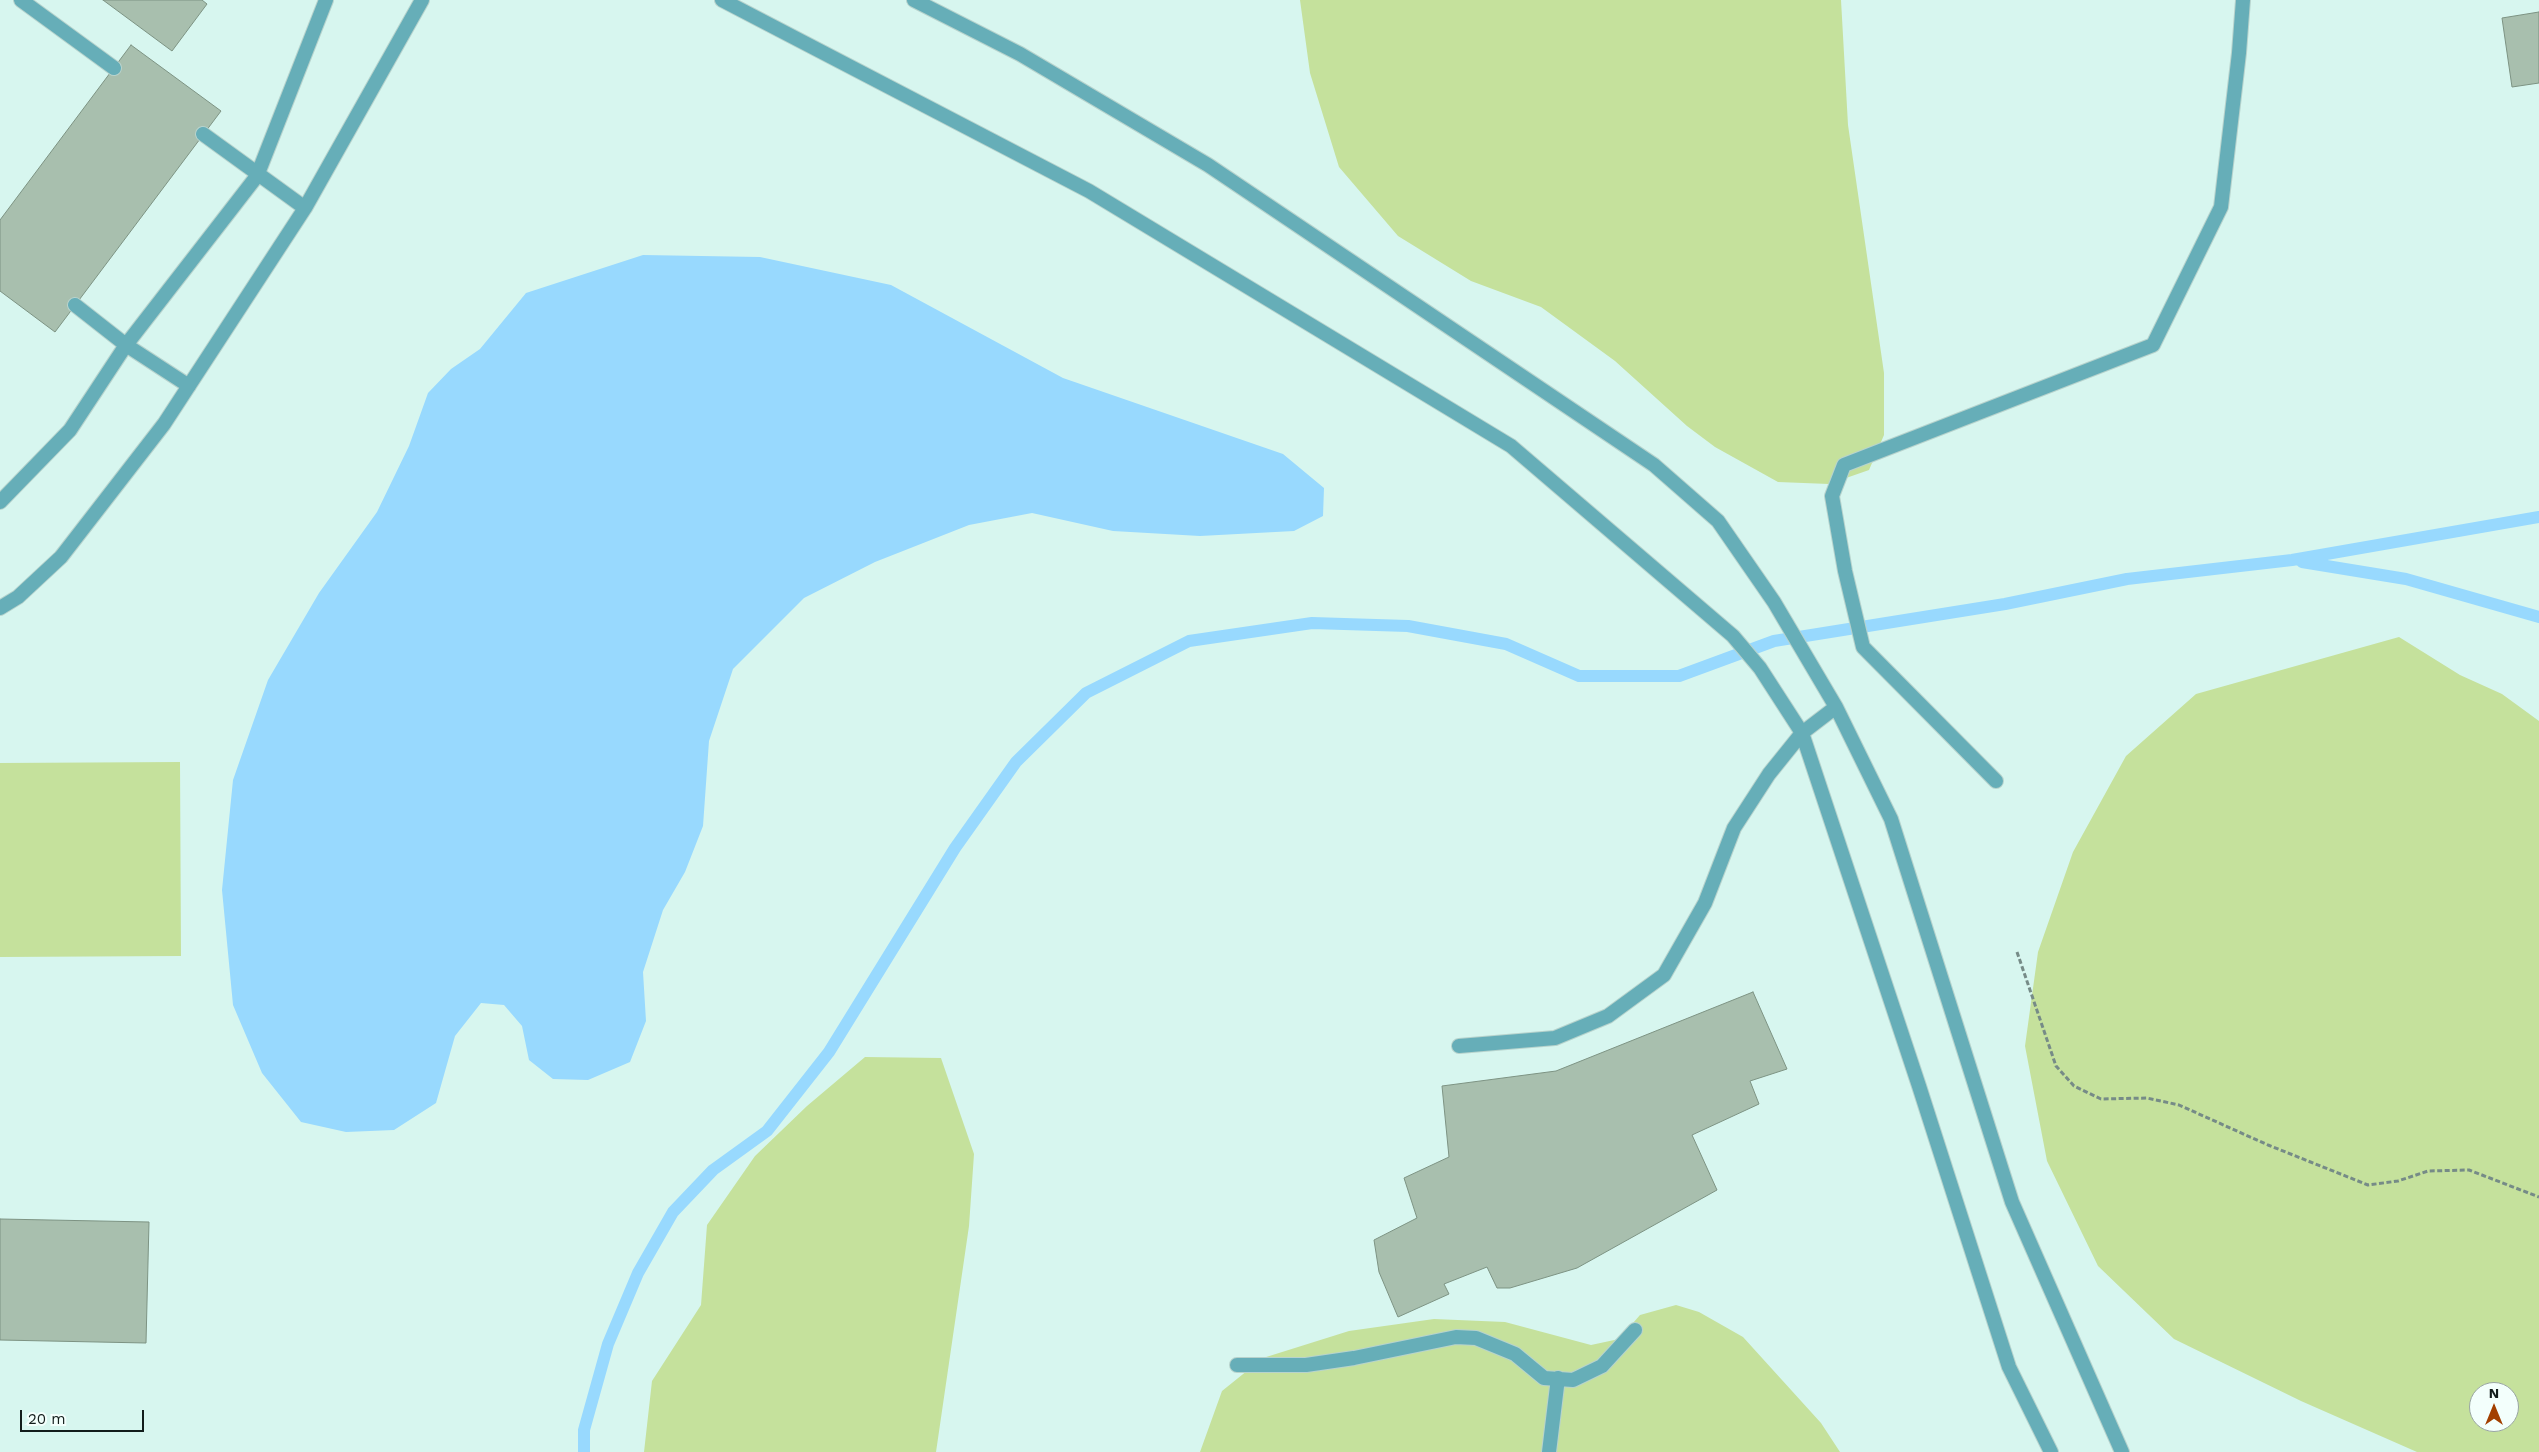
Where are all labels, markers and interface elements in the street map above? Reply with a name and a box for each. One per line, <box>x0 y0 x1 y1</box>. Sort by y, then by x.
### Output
north arrow <box>2469 1382 2519 1432</box>
text: N <box>2489 1385 2499 1401</box>
scale bar <box>22 1400 146 1432</box>
text: 20 m <box>28 1410 66 1428</box>

